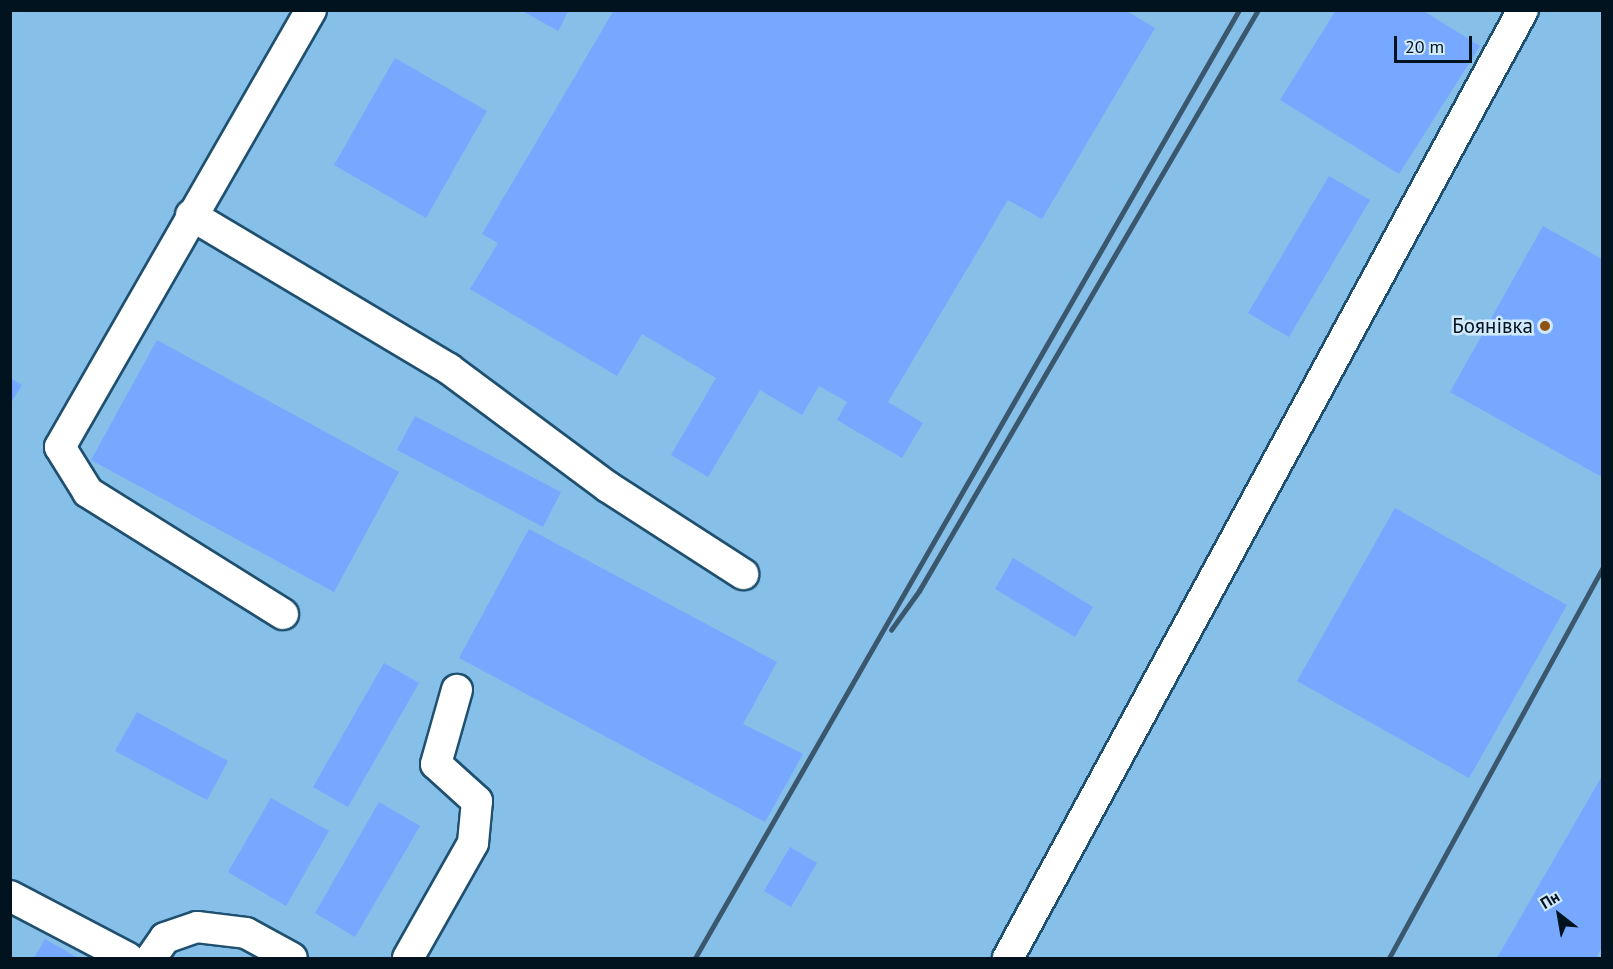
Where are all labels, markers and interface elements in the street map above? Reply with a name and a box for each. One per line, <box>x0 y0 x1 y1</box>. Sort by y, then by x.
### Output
scale bar <box>1397 24 1475 62</box>
text: 20 m <box>1405 35 1444 58</box>
place label: Боянівка <box>1452 313 1533 339</box>
marker: Боянівка <box>1538 319 1552 333</box>
north arrow <box>1529 885 1589 945</box>
text: Пн <box>1537 886 1563 913</box>

